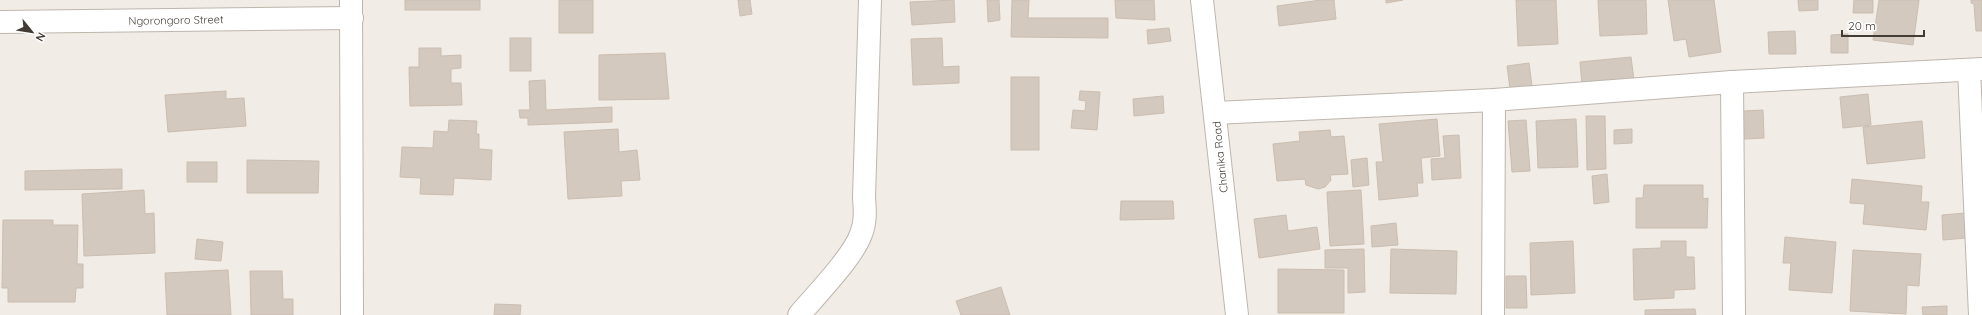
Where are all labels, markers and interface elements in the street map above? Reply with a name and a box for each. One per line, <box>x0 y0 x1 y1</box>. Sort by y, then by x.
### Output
north arrow <box>12 12 52 52</box>
street label: Ngorongoro Street <box>128 12 224 28</box>
scale bar <box>1842 12 1924 38</box>
text: 20 m <box>1848 18 1876 33</box>
text: N <box>33 30 49 44</box>
street label: Chanika Road <box>1209 121 1231 193</box>

